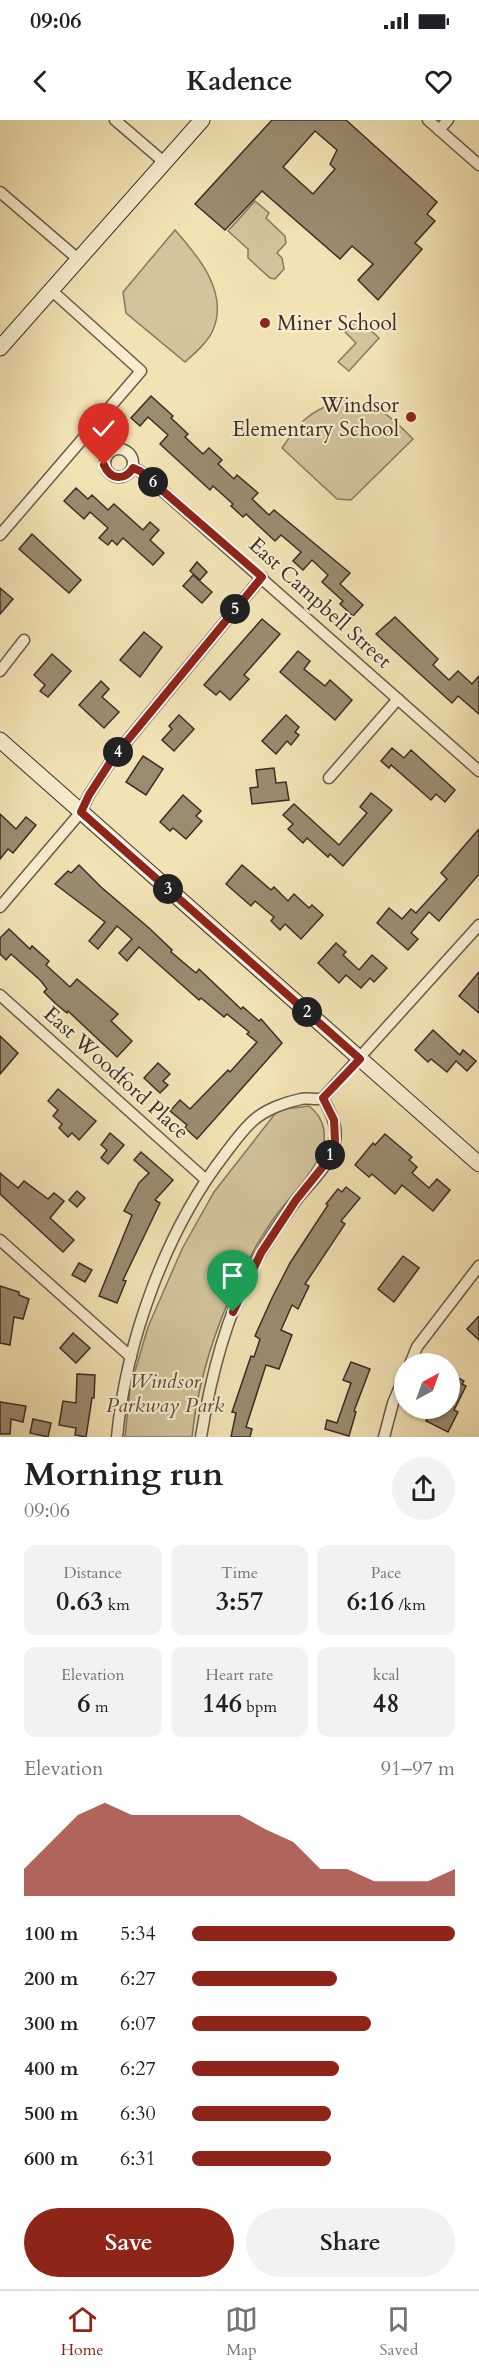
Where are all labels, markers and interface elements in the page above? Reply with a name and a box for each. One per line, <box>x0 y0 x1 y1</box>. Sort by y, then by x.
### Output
text: 09:06 <box>30 6 81 36</box>
text: Kadence <box>186 63 293 100</box>
icon: back <box>24 65 57 98</box>
icon: heart <box>422 65 455 98</box>
place label: Miner School <box>277 309 397 338</box>
marker: Miner School <box>258 316 272 330</box>
place label: Windsor Elementary School <box>232 391 399 444</box>
pin <box>78 403 129 465</box>
marker: Windsor Elementary School <box>404 410 418 424</box>
icon: check <box>87 412 120 445</box>
pin: 6 <box>138 467 168 497</box>
text: 6 <box>149 471 157 493</box>
street label: East Campbell Street <box>242 531 398 675</box>
pin: 5 <box>220 594 250 624</box>
text: 5 <box>231 598 239 620</box>
pin: 4 <box>103 737 133 767</box>
text: 4 <box>114 741 122 763</box>
pin: 3 <box>153 874 183 904</box>
text: 3 <box>164 878 172 900</box>
pin: 2 <box>292 997 322 1027</box>
street label: East Woodford Place <box>37 1000 195 1146</box>
text: 2 <box>303 1001 311 1023</box>
pin: 1 <box>315 1140 345 1170</box>
text: 1 <box>326 1144 334 1166</box>
pin <box>207 1250 258 1312</box>
icon: arrive <box>216 1259 249 1292</box>
north arrow <box>394 1353 460 1419</box>
map controls <box>394 1353 460 1419</box>
park label: Windsor Parkway Park <box>106 1367 225 1420</box>
text: Morning run <box>24 1452 224 1497</box>
button: share <box>392 1457 455 1520</box>
text: 09:06 <box>24 1497 70 1524</box>
text: Distance <box>64 1562 122 1584</box>
text: Time <box>221 1562 258 1584</box>
text: Pace <box>371 1562 402 1584</box>
text: 0.63 <box>56 1584 103 1619</box>
text: 3:57 <box>216 1584 263 1619</box>
text: 6:16 <box>347 1584 394 1619</box>
text: km <box>103 1594 130 1616</box>
text: /km <box>394 1594 426 1616</box>
text: Elevation <box>61 1664 125 1686</box>
text: Heart rate <box>206 1664 273 1686</box>
text: kcal <box>373 1664 400 1686</box>
text: 6 <box>77 1686 91 1721</box>
text: 146 <box>202 1686 242 1721</box>
text: 48 <box>373 1686 399 1721</box>
text: m <box>91 1696 108 1718</box>
text: bpm <box>242 1696 277 1718</box>
text: Elevation <box>24 1755 103 1782</box>
text: 91–97 m <box>381 1755 455 1782</box>
text: 100 m <box>24 1920 79 1947</box>
text: 5:34 <box>120 1920 156 1947</box>
text: 200 m <box>24 1965 79 1992</box>
text: 6:27 <box>120 1965 156 1992</box>
text: 300 m <box>24 2010 79 2037</box>
text: 6:07 <box>120 2010 156 2037</box>
text: 400 m <box>24 2055 79 2082</box>
text: 6:27 <box>120 2055 156 2082</box>
text: 500 m <box>24 2100 79 2127</box>
text: 6:30 <box>120 2100 156 2127</box>
text: 600 m <box>24 2145 79 2172</box>
text: 6:31 <box>120 2145 156 2172</box>
button: Save <box>24 2208 234 2277</box>
button: Share <box>246 2208 455 2277</box>
tab: Home <box>61 2303 104 2361</box>
tab: Map <box>225 2303 258 2361</box>
tab: Saved <box>379 2303 418 2361</box>

